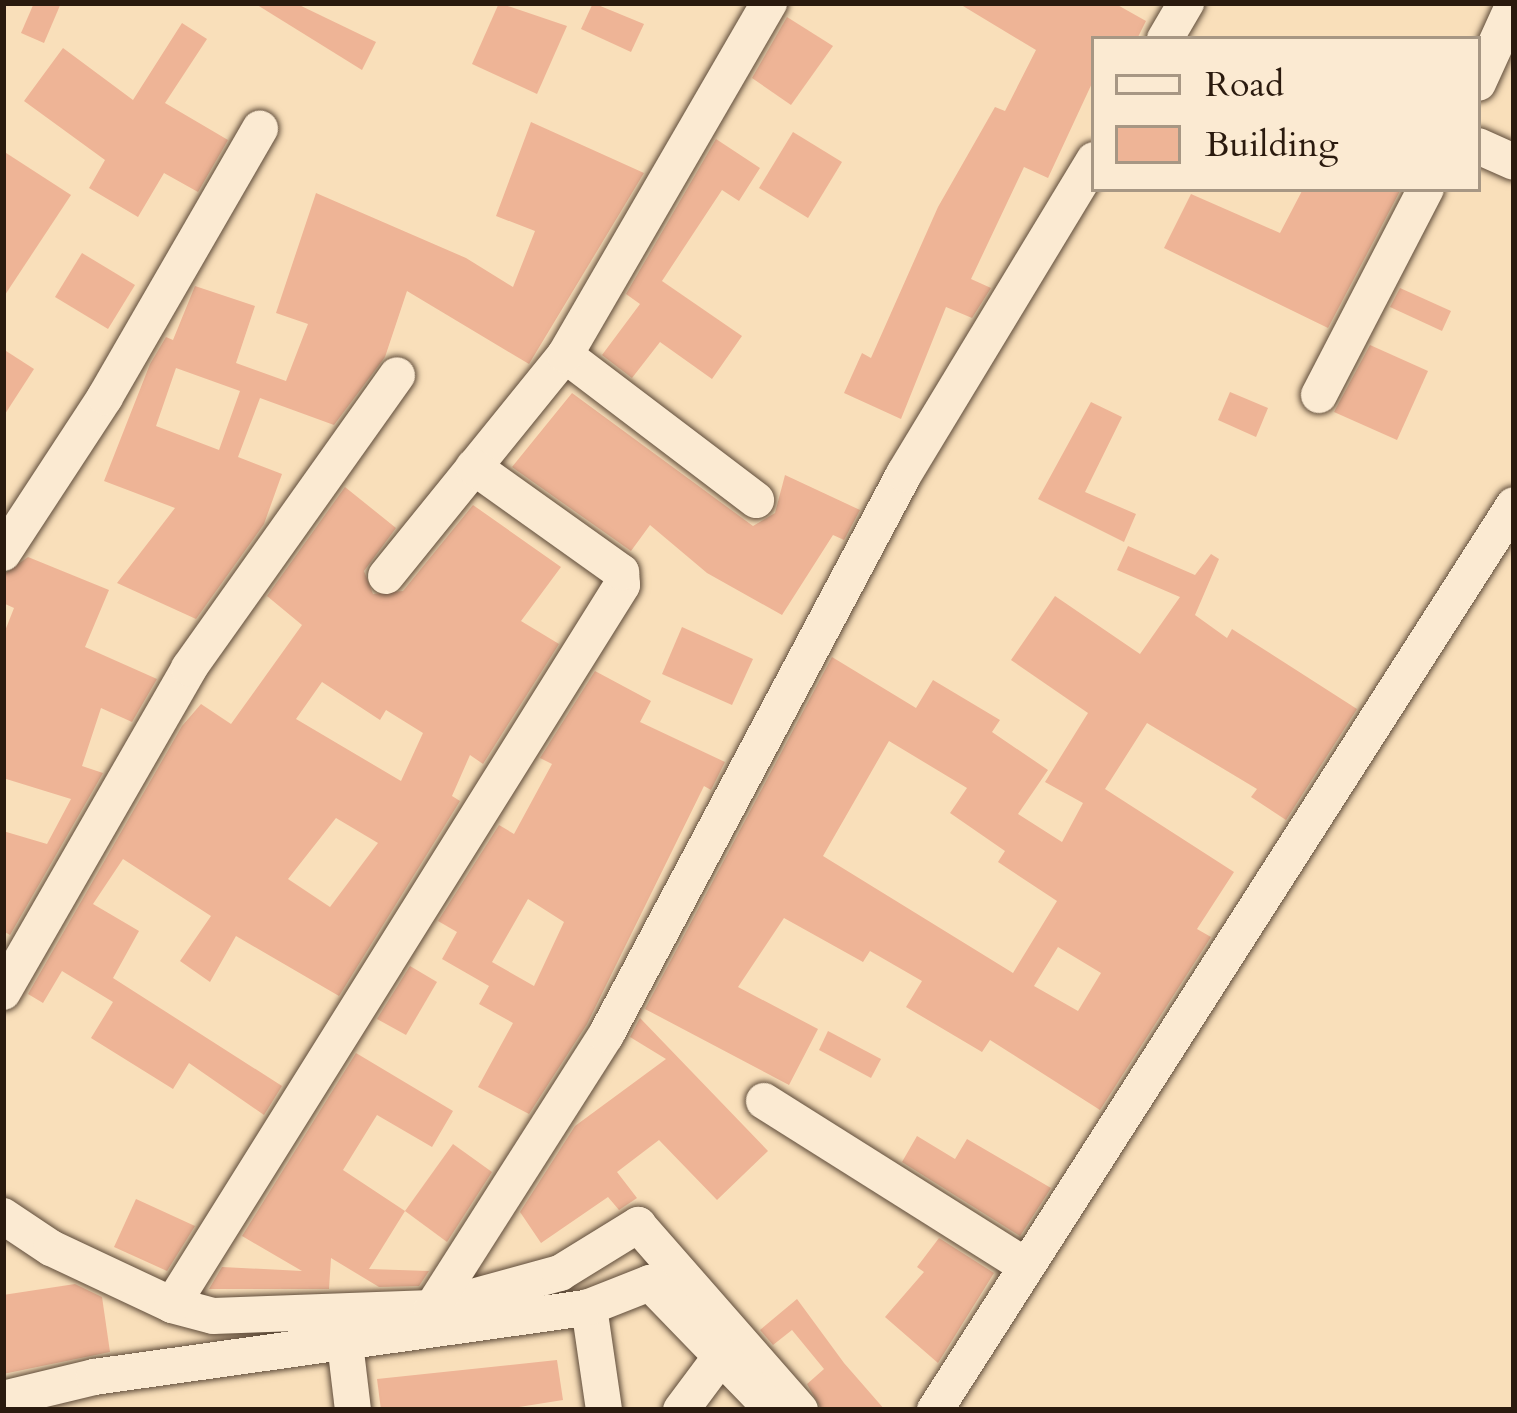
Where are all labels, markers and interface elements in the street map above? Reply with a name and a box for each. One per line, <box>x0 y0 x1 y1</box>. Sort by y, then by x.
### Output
legend <box>1091 36 1481 192</box>
text: Road <box>1205 60 1284 109</box>
text: Building <box>1205 120 1338 169</box>

